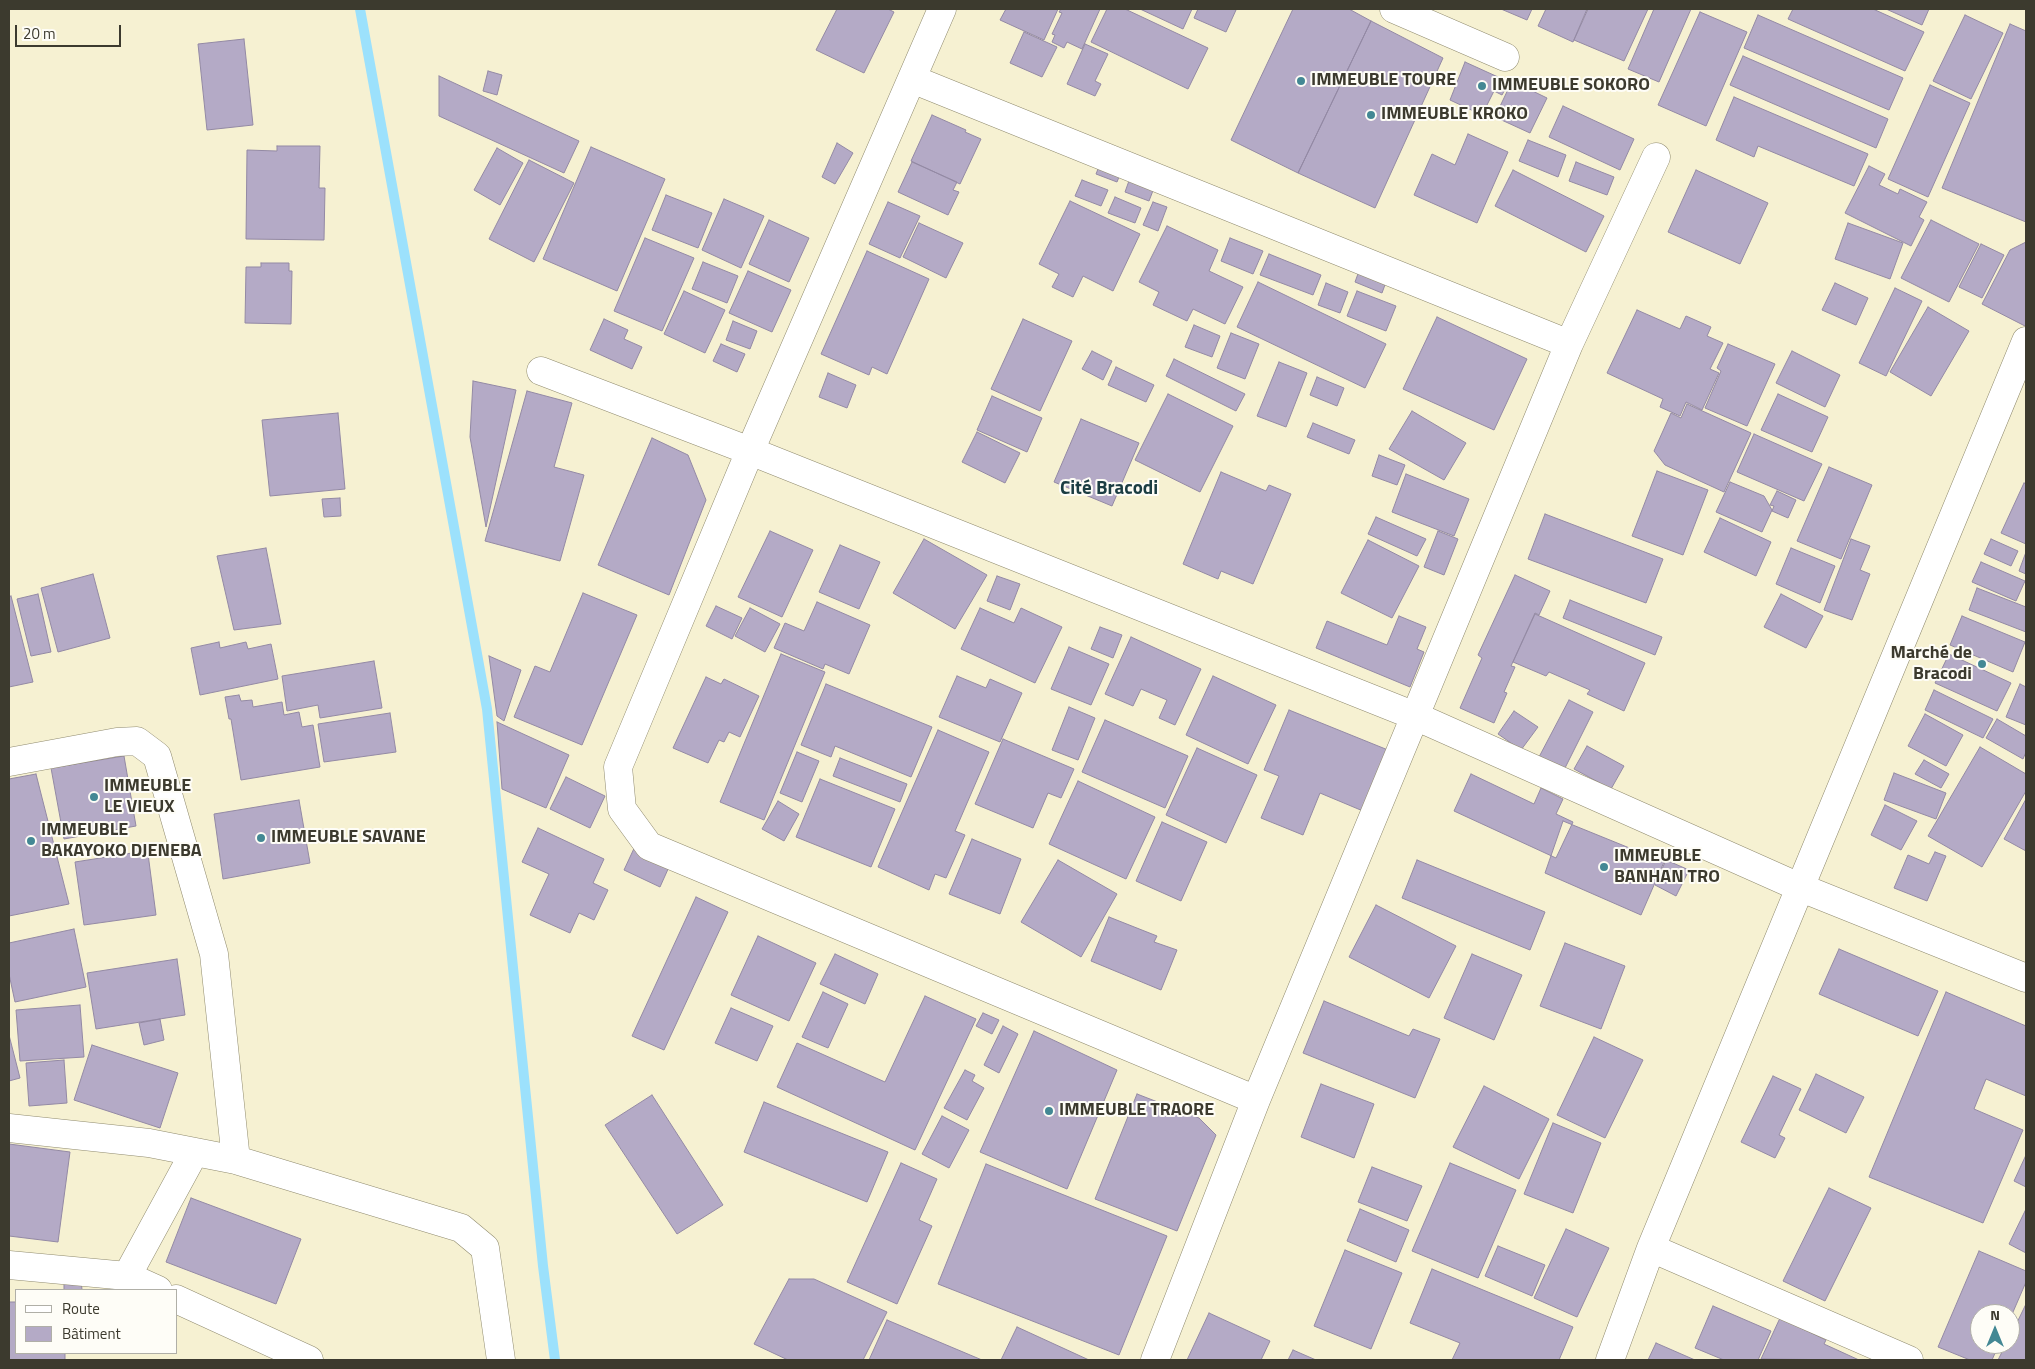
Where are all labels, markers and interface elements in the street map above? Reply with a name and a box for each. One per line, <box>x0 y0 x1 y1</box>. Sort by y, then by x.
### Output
scale bar <box>18 15 124 47</box>
text: 20 m <box>23 22 56 45</box>
place label: IMMEUBLE TOURE <box>1311 70 1456 92</box>
marker: IMMEUBLE TOURE <box>1295 75 1307 87</box>
place label: IMMEUBLE SOKORO <box>1492 75 1650 97</box>
marker: IMMEUBLE SOKORO <box>1476 80 1488 92</box>
place label: IMMEUBLE KROKO <box>1381 104 1528 126</box>
marker: IMMEUBLE KROKO <box>1365 109 1377 121</box>
district label: Cité Bracodi <box>1060 478 1158 500</box>
place label: Marché de Bracodi <box>1890 643 1972 686</box>
marker: Marché de Bracodi <box>1976 658 1988 670</box>
place label: IMMEUBLE LE VIEUX <box>104 776 191 819</box>
marker: IMMEUBLE LE VIEUX <box>88 791 100 803</box>
place label: IMMEUBLE BAKAYOKO DJENEBA <box>41 820 202 862</box>
place label: IMMEUBLE SAVANE <box>271 827 426 849</box>
marker: IMMEUBLE SAVANE <box>255 832 267 844</box>
marker: IMMEUBLE BAKAYOKO DJENEBA <box>25 835 37 847</box>
place label: IMMEUBLE BANHAN TRO <box>1614 846 1720 889</box>
marker: IMMEUBLE BANHAN TRO <box>1598 861 1610 873</box>
place label: IMMEUBLE TRAORE <box>1059 1100 1214 1122</box>
marker: IMMEUBLE TRAORE <box>1043 1105 1055 1117</box>
legend <box>15 1289 178 1354</box>
text: Route <box>62 1297 100 1320</box>
north arrow <box>1970 1304 2020 1354</box>
text: N <box>1990 1304 2000 1325</box>
text: Bâtiment <box>62 1322 121 1345</box>

